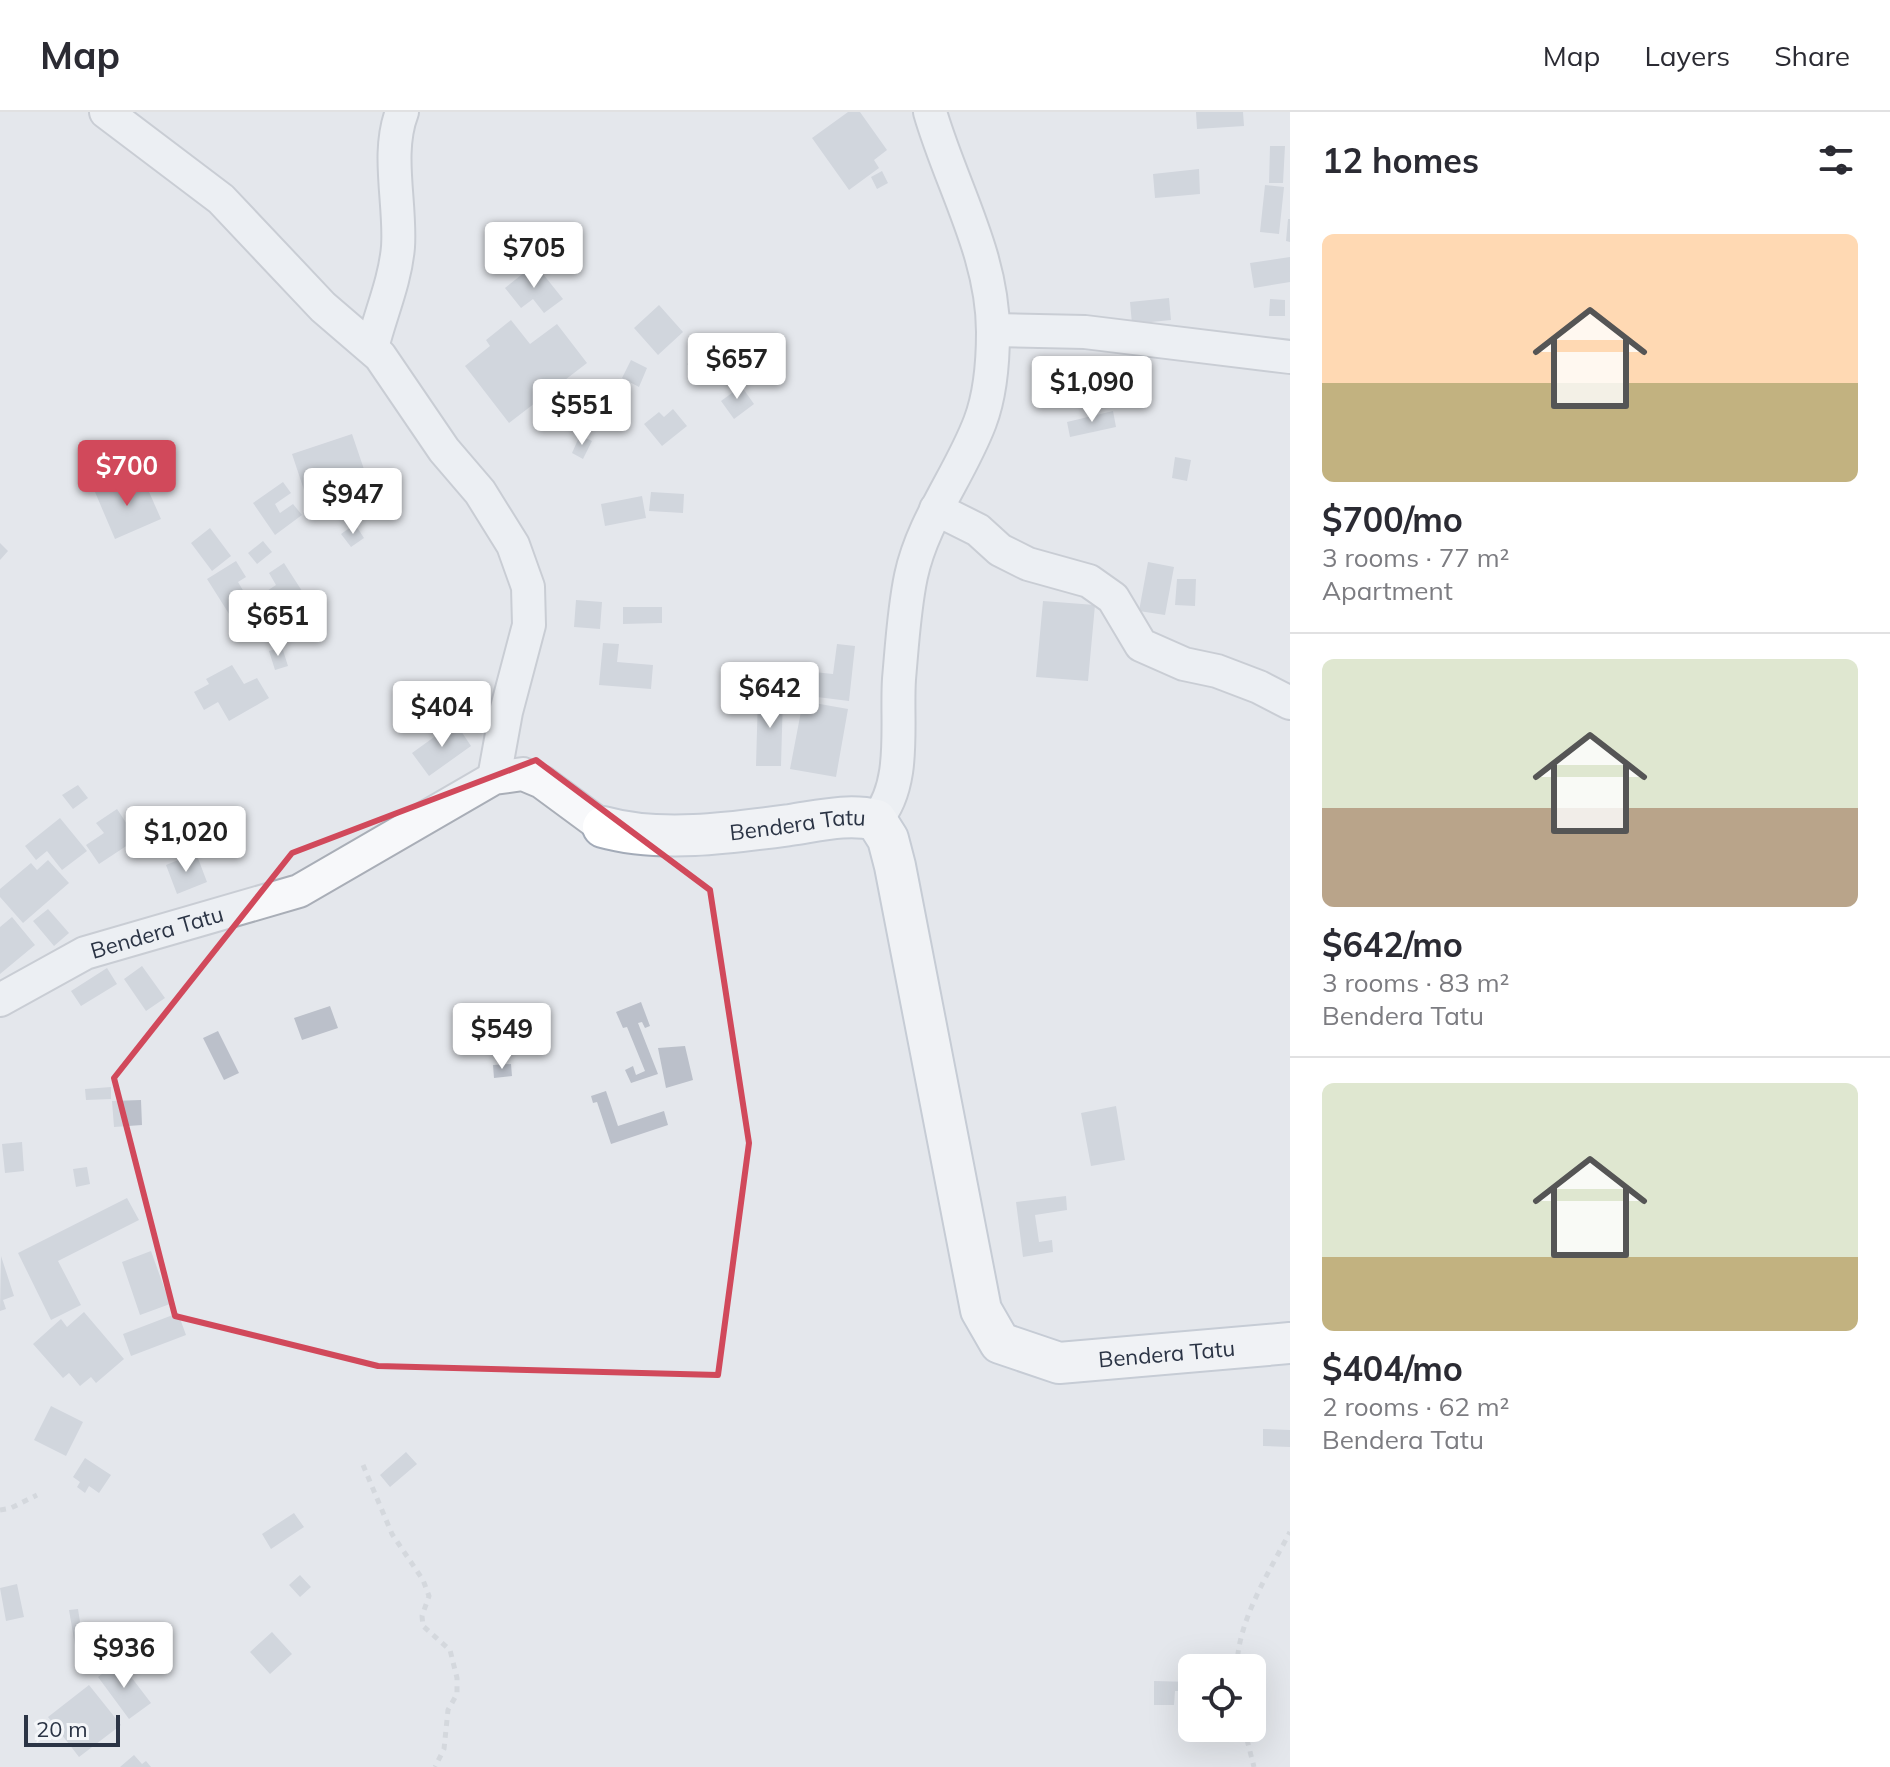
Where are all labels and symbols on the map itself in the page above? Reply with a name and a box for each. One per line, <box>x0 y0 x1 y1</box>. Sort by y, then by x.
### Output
pin: $705 <box>487 222 581 290</box>
pin: $657 <box>690 333 784 401</box>
pin: $1,090 <box>1027 356 1157 424</box>
pin: $551 <box>535 379 629 447</box>
pin: $700 <box>80 440 174 508</box>
pin: $947 <box>306 468 400 536</box>
pin: $651 <box>231 590 325 658</box>
pin: $642 <box>723 662 817 730</box>
pin: $404 <box>395 681 489 749</box>
street label: Bendera Tatu <box>728 803 867 846</box>
pin: $1,020 <box>121 806 251 874</box>
street label: Bendera Tatu <box>87 900 227 965</box>
pin: $549 <box>455 1003 549 1071</box>
street label: Bendera Tatu <box>1097 1334 1236 1374</box>
pin: $936 <box>77 1622 171 1690</box>
scale bar <box>24 1711 120 1747</box>

